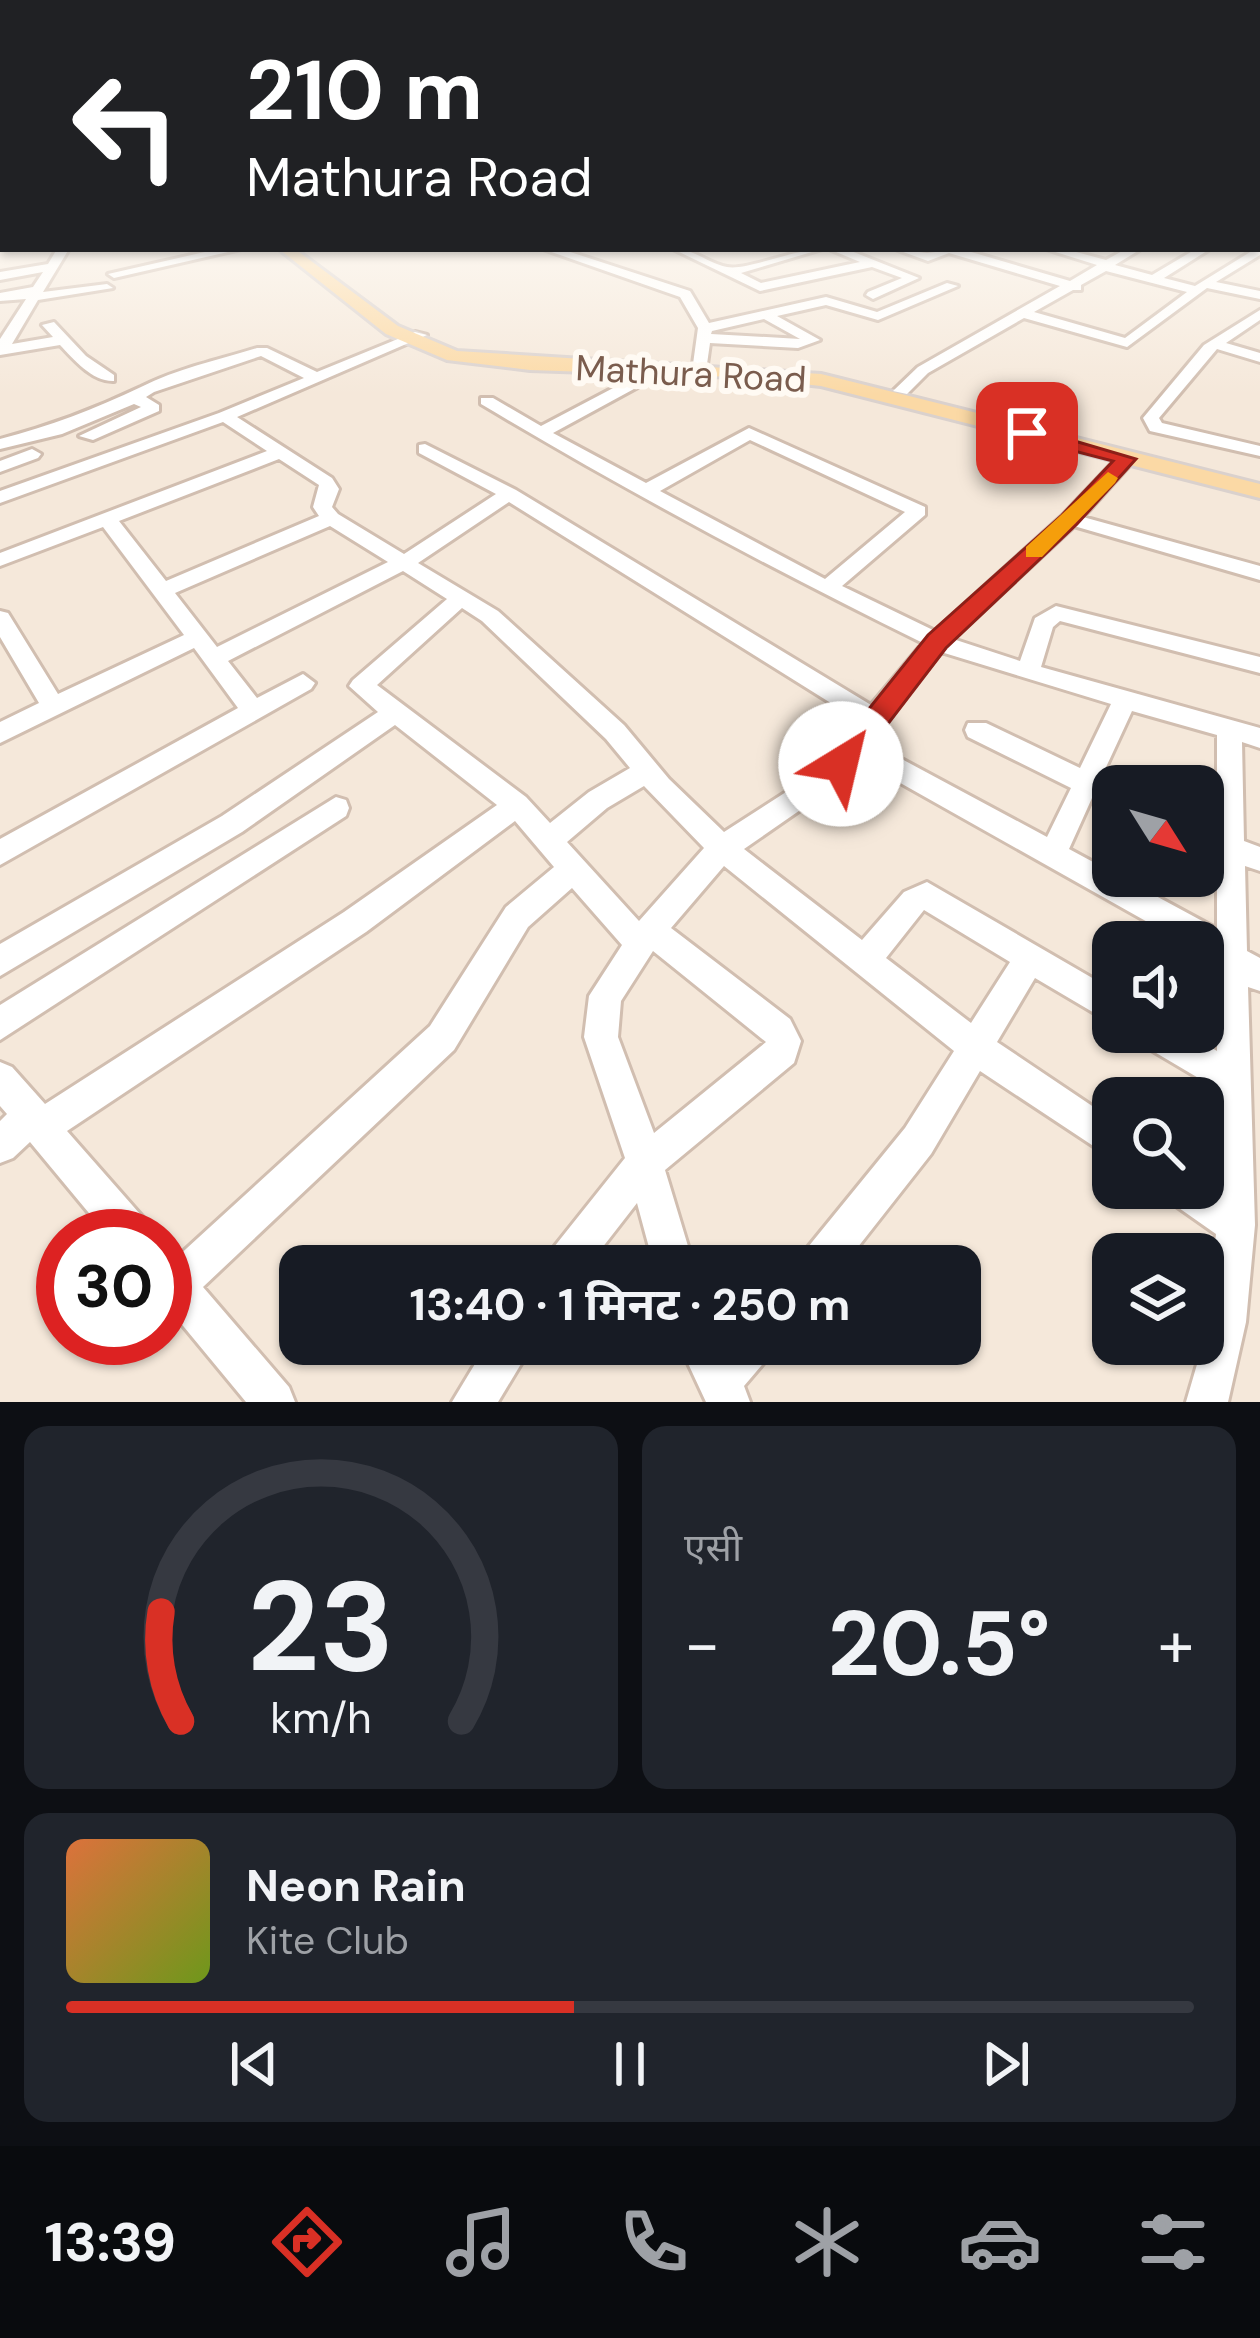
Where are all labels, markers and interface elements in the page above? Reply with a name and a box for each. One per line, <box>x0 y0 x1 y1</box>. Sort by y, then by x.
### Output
text: 210 m <box>246 36 483 145</box>
icon: left <box>48 48 204 204</box>
text: Mathura Road <box>246 142 593 213</box>
street label: Mathura Road <box>574 344 808 403</box>
pin <box>976 382 1078 484</box>
icon: arrive <box>994 400 1060 466</box>
position arrow <box>778 701 904 827</box>
north arrow <box>1092 765 1224 897</box>
map controls <box>1092 765 1224 1365</box>
button: sound <box>1092 921 1224 1053</box>
button: search <box>1092 1077 1224 1209</box>
speed limit sign: 30 <box>36 1209 192 1365</box>
button: layers <box>1092 1233 1224 1365</box>
text: 13:40 · 1 मिनट · 250 m <box>410 1275 850 1334</box>
text: एसी <box>684 1522 742 1573</box>
text: 23 <box>247 1546 395 1709</box>
text: 20.5° <box>828 1586 1050 1703</box>
text: − <box>684 1602 720 1687</box>
text: + <box>1158 1602 1194 1687</box>
text: km/h <box>270 1689 372 1745</box>
text: Neon Rain <box>246 1856 466 1915</box>
text: Kite Club <box>246 1915 409 1966</box>
icon: previous <box>221 2031 287 2097</box>
icon: pause <box>597 2031 663 2097</box>
icon: next <box>973 2031 1039 2097</box>
icon: directions <box>265 2200 349 2284</box>
icon: music <box>439 2200 523 2284</box>
icon: phone <box>612 2200 696 2284</box>
icon: climate <box>785 2200 869 2284</box>
icon: car <box>958 2200 1042 2284</box>
icon: filters <box>1131 2200 1215 2284</box>
text: 13:39 <box>45 2207 176 2278</box>

